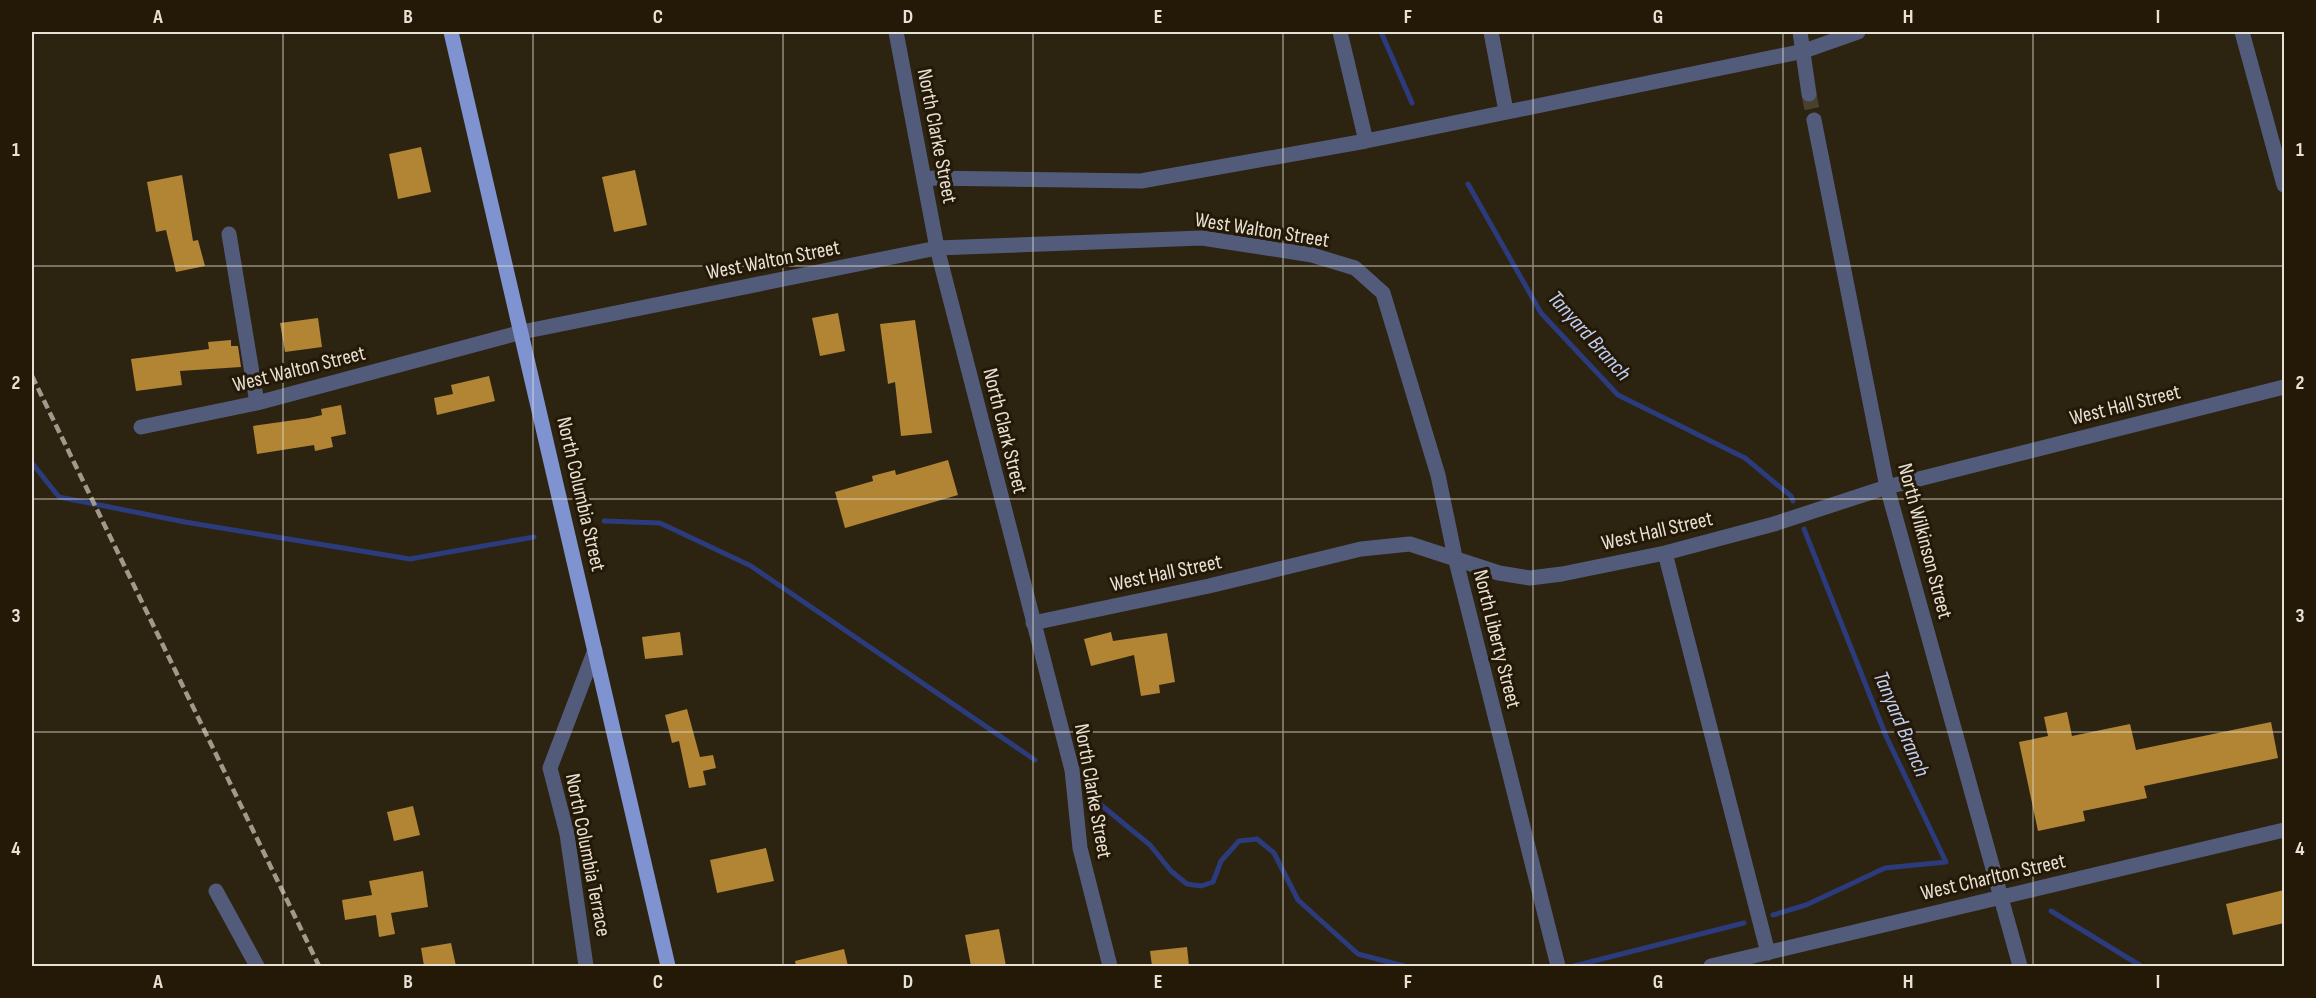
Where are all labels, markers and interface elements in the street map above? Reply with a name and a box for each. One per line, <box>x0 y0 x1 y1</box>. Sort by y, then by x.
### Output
text: A <box>152 5 163 29</box>
text: B <box>403 5 413 29</box>
text: C <box>653 5 663 29</box>
text: D <box>903 5 913 29</box>
text: E <box>1154 5 1162 29</box>
text: F <box>1404 5 1412 29</box>
text: G <box>1653 5 1663 29</box>
text: H <box>1903 5 1913 29</box>
text: I <box>2156 5 2160 29</box>
street label: North Clarke Street <box>912 67 962 205</box>
text: 1 <box>12 138 20 162</box>
text: 1 <box>2296 138 2304 162</box>
street label: West Walton Street <box>1193 207 1331 253</box>
street label: West Walton Street <box>704 235 842 285</box>
water label: Tanyard Branch <box>1541 285 1637 387</box>
street label: West Walton Street <box>230 340 368 398</box>
street label: North Clark Street <box>977 366 1033 496</box>
text: 2 <box>12 371 20 395</box>
text: 2 <box>2296 371 2304 395</box>
street label: West Hall Street <box>2067 379 2183 431</box>
street label: North Columbia Street <box>551 414 611 574</box>
street label: North Wilkinson Street <box>1892 461 1958 621</box>
street label: West Hall Street <box>1599 506 1715 556</box>
street label: West Hall Street <box>1108 549 1224 597</box>
street label: North Liberty Street <box>1468 567 1526 711</box>
text: 3 <box>12 604 21 628</box>
text: 3 <box>2296 604 2305 628</box>
water label: Tanyard Branch <box>1867 667 1935 781</box>
street label: North Clarke Street <box>1069 722 1117 860</box>
street label: North Columbia Terrace <box>560 771 616 939</box>
text: 4 <box>11 837 21 861</box>
text: 4 <box>2295 837 2305 861</box>
street label: West Charlton Street <box>1918 848 2068 906</box>
text: A <box>152 970 163 994</box>
text: B <box>403 970 413 994</box>
text: C <box>653 970 663 994</box>
text: D <box>903 970 913 994</box>
text: E <box>1154 970 1162 994</box>
text: F <box>1404 970 1412 994</box>
text: G <box>1653 970 1663 994</box>
text: H <box>1903 970 1913 994</box>
text: I <box>2156 970 2160 994</box>

